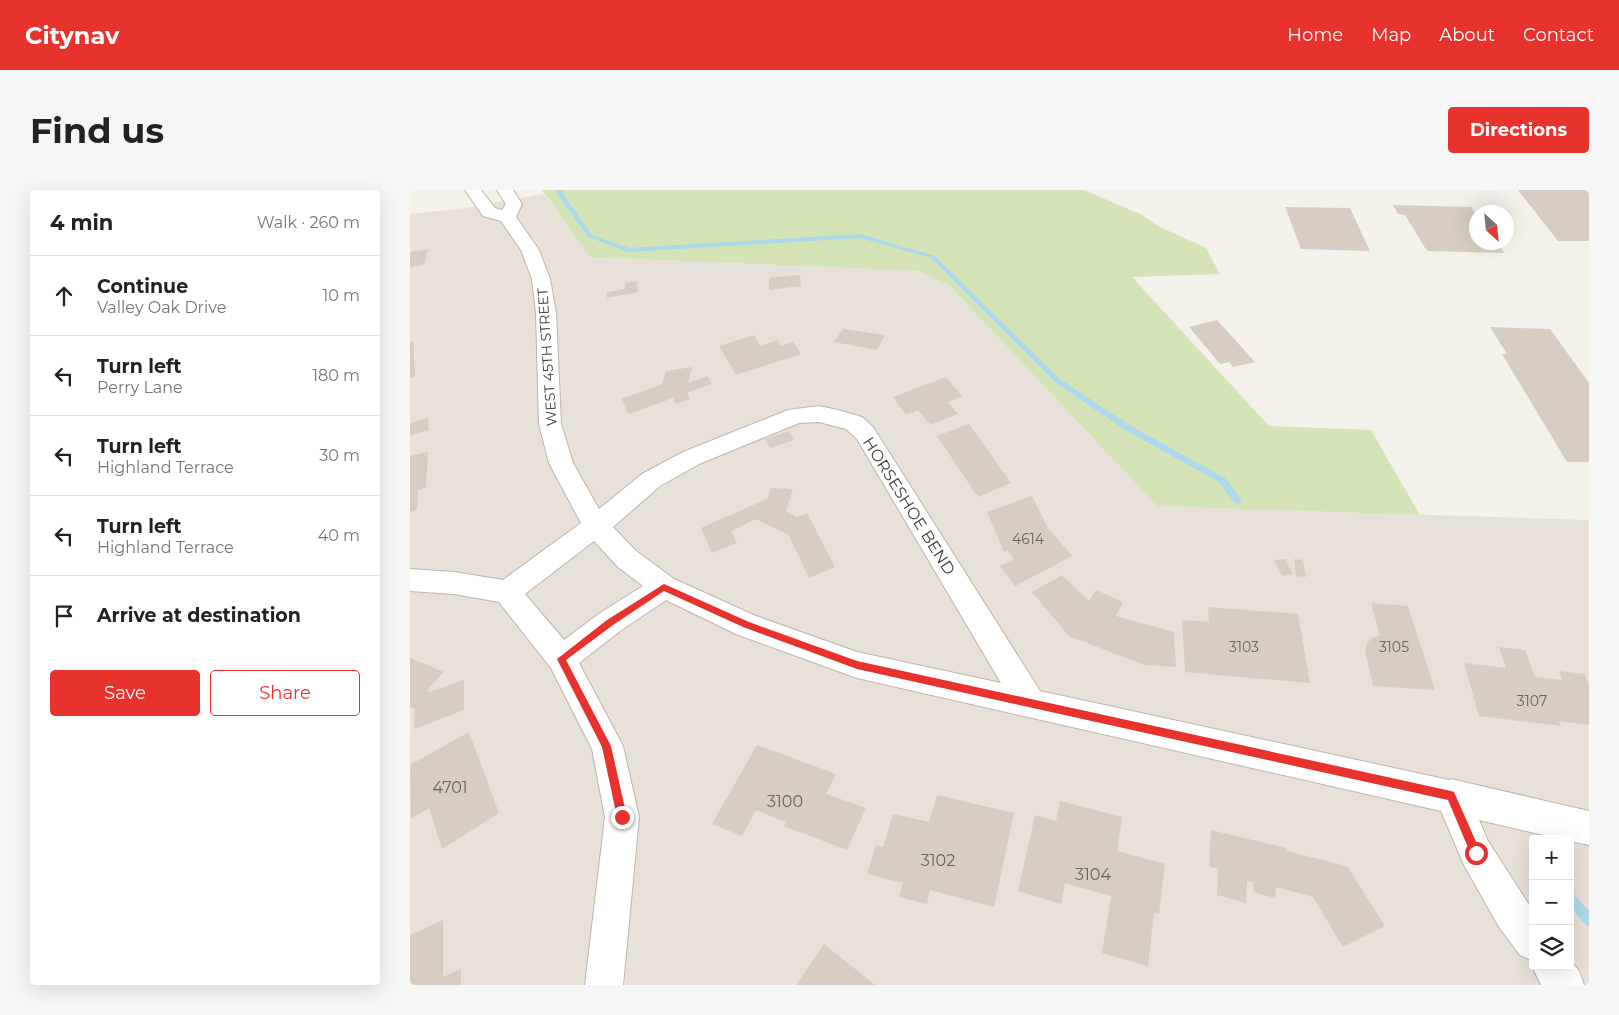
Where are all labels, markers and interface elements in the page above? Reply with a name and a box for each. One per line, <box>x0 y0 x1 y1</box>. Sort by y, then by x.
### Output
text: Citynav <box>25 21 119 50</box>
text: Home <box>1287 24 1343 46</box>
text: Map <box>1371 24 1411 46</box>
text: About <box>1439 24 1495 46</box>
text: Contact <box>1523 24 1594 46</box>
button: Directions <box>1448 107 1589 153</box>
text: Find us <box>30 109 164 152</box>
north arrow <box>1469 205 1514 250</box>
text: 4 min <box>50 210 113 235</box>
text: Walk · 260 m <box>257 213 360 232</box>
text: Continue <box>97 275 188 298</box>
icon: ahead <box>50 282 78 310</box>
text: 10 m <box>322 286 360 305</box>
street label: WEST 45TH STREET <box>533 287 561 427</box>
text: Valley Oak Drive <box>97 298 226 317</box>
text: Turn left <box>97 355 182 378</box>
icon: left <box>50 362 78 390</box>
text: 180 m <box>312 366 360 385</box>
text: Perry Lane <box>97 378 183 397</box>
street label: HORSESHOE BEND <box>859 434 959 578</box>
text: Turn left <box>97 435 182 458</box>
icon: left <box>50 442 78 470</box>
text: 30 m <box>319 446 360 465</box>
text: Highland Terrace <box>97 458 234 477</box>
text: Turn left <box>97 515 182 538</box>
icon: left <box>50 522 78 550</box>
text: 40 m <box>318 526 360 545</box>
house number: 4614 <box>1012 530 1045 548</box>
text: Highland Terrace <box>97 538 234 557</box>
icon: arrive <box>50 602 78 630</box>
text: Arrive at destination <box>97 604 301 627</box>
house number: 3103 <box>1229 638 1259 656</box>
house number: 3105 <box>1379 638 1409 656</box>
button: Save <box>50 670 200 716</box>
button: Share <box>210 670 360 716</box>
house number: 3107 <box>1517 692 1547 710</box>
house number: 4701 <box>432 778 468 797</box>
house number: 3100 <box>767 792 803 811</box>
route end <box>611 806 634 829</box>
map controls <box>1529 835 1574 970</box>
button: + <box>1529 835 1574 880</box>
route start <box>1465 842 1488 865</box>
house number: 3102 <box>921 851 955 870</box>
house number: 3104 <box>1075 865 1111 884</box>
button: − <box>1529 880 1574 925</box>
button: layers <box>1529 925 1574 970</box>

